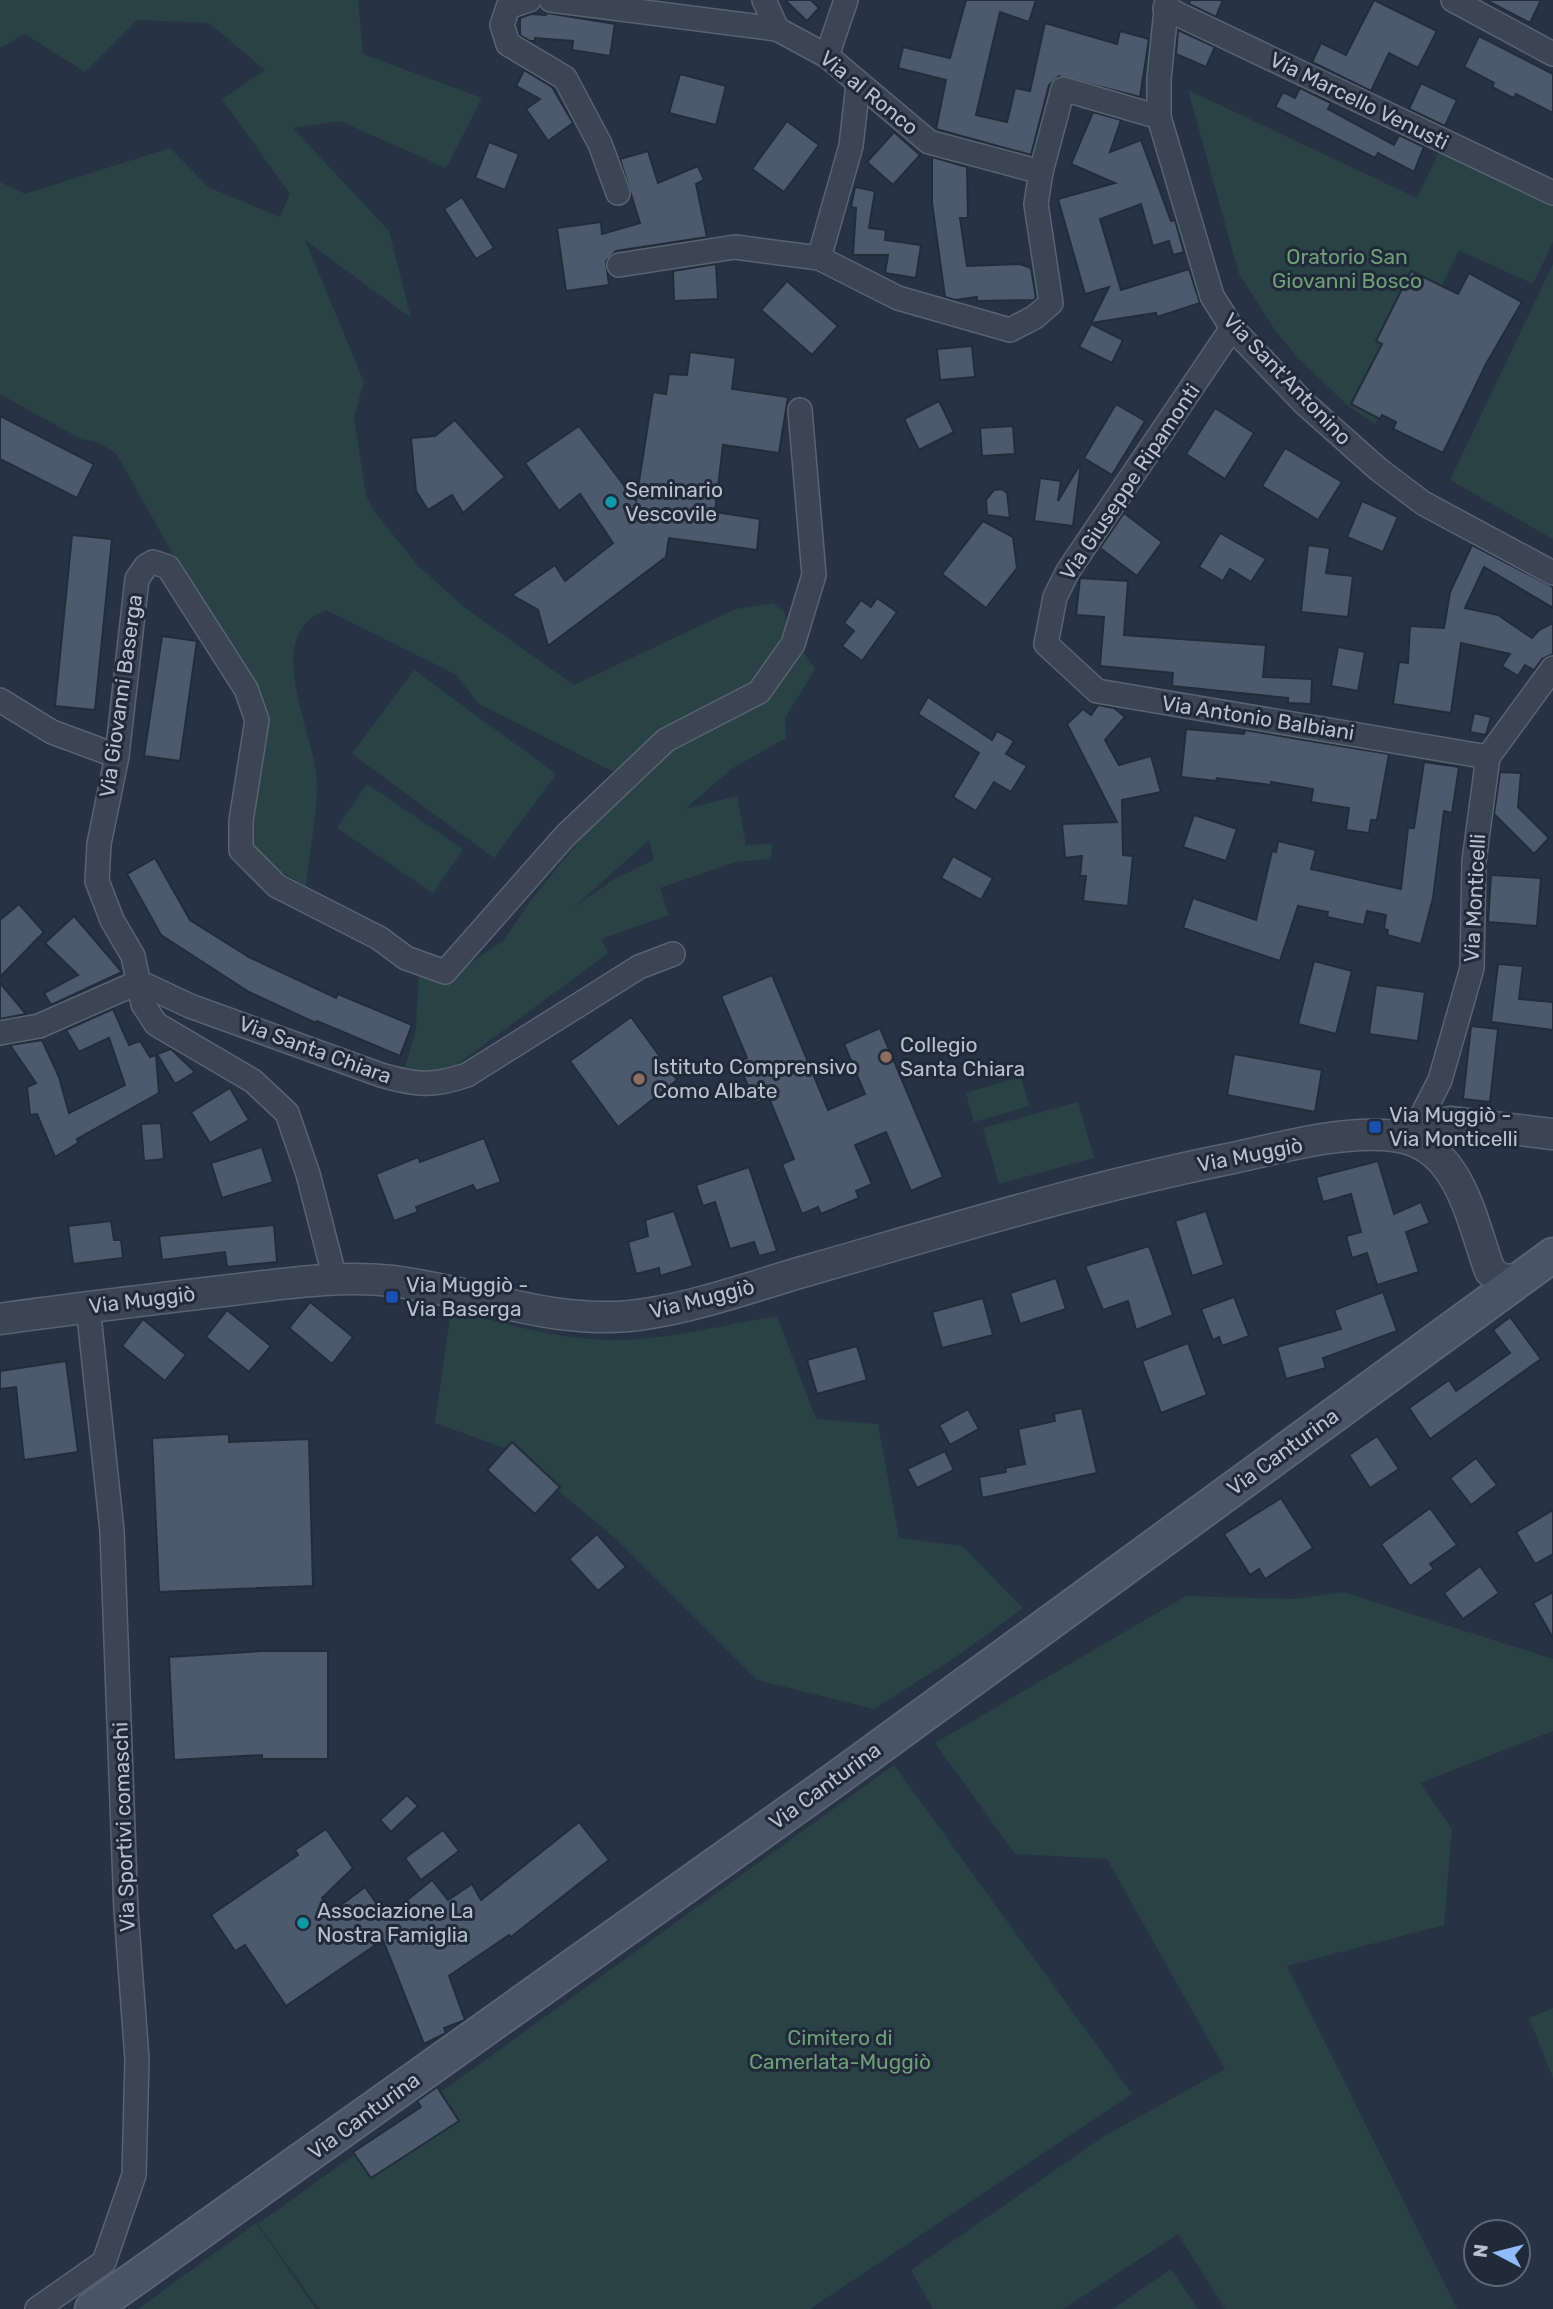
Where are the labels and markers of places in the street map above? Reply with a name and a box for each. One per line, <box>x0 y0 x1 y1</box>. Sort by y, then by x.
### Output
place label: Seminario Vescovile <box>625 477 723 526</box>
marker: Seminario Vescovile <box>603 494 619 510</box>
place label: Collegio Santa Chiara <box>900 1032 1025 1081</box>
marker: Collegio Santa Chiara <box>878 1049 894 1065</box>
place label: Istituto Comprensivo Como Albate <box>653 1054 858 1103</box>
marker: Istituto Comprensivo Como Albate <box>631 1071 647 1087</box>
place label: Via Muggiò - Via Monticelli <box>1389 1102 1518 1151</box>
marker: Via Muggiò - Via Monticelli <box>1367 1119 1383 1135</box>
place label: Via Muggiò - Via Baserga <box>406 1272 528 1321</box>
marker: Via Muggiò - Via Baserga <box>384 1289 400 1305</box>
place label: Associazione La Nostra Famiglia <box>317 1898 474 1947</box>
marker: Associazione La Nostra Famiglia <box>295 1915 311 1931</box>

